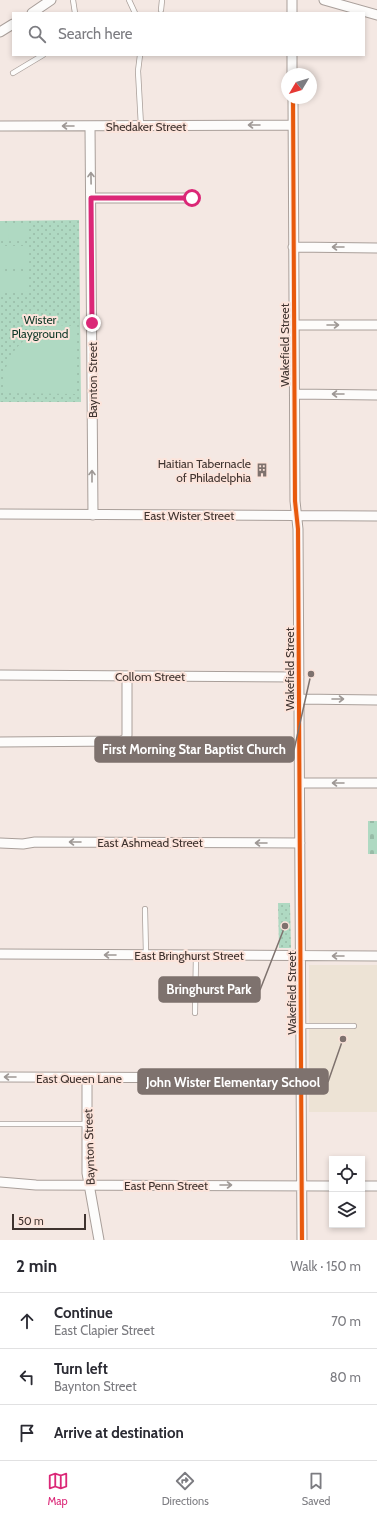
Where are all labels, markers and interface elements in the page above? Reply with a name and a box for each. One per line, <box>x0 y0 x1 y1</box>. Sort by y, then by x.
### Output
search box <box>12 12 365 56</box>
icon: search <box>26 23 48 45</box>
text: Search here <box>58 25 133 43</box>
north arrow <box>281 68 317 104</box>
street label: Shedaker Street <box>106 119 186 134</box>
one-way arrow <box>248 121 261 129</box>
one-way arrow <box>62 122 75 130</box>
one-way arrow <box>87 172 95 185</box>
route start <box>183 189 201 207</box>
one-way arrow <box>332 243 345 251</box>
street label: Wakefield Street <box>277 303 292 387</box>
park label: Wister Playground <box>11 312 69 341</box>
route end <box>83 314 101 332</box>
one-way arrow <box>326 321 339 329</box>
street label: Baynton Street <box>85 342 100 418</box>
one-way arrow <box>332 390 345 398</box>
place label: Haitian Tabernacle of Philadelphia <box>158 456 251 485</box>
building icon: Haitian Tabernacle of Philadelphia <box>254 462 270 478</box>
one-way arrow <box>88 470 96 483</box>
street label: East Wister Street <box>144 508 234 523</box>
street label: Wakefield Street <box>282 627 297 711</box>
street label: Collom Street <box>115 669 185 684</box>
one-way arrow <box>331 695 344 703</box>
callout: First Morning Star Baptist Church <box>95 737 294 762</box>
text: First Morning Star Baptist Church <box>102 741 286 757</box>
one-way arrow <box>332 779 345 787</box>
street label: East Ashmead Street <box>97 835 203 850</box>
one-way arrow <box>69 838 82 846</box>
one-way arrow <box>255 839 268 847</box>
street label: East Bringhurst Street <box>134 948 244 963</box>
one-way arrow <box>104 951 117 959</box>
street label: Wakefield Street <box>284 951 299 1035</box>
one-way arrow <box>332 952 345 960</box>
callout: Bringhurst Park <box>159 977 260 1002</box>
text: Bringhurst Park <box>166 981 252 997</box>
callout: John Wister Elementary School <box>138 1069 328 1094</box>
street label: East Queen Lane <box>36 1071 122 1086</box>
one-way arrow <box>4 1073 17 1081</box>
text: John Wister Elementary School <box>145 1074 321 1090</box>
street label: Baynton Street <box>80 1109 98 1185</box>
map controls <box>329 1156 365 1228</box>
button: locate <box>329 1156 365 1192</box>
street label: East Penn Street <box>124 1178 208 1193</box>
one-way arrow <box>219 1181 232 1189</box>
button: layers <box>329 1192 365 1228</box>
scale bar <box>12 1212 86 1231</box>
text: 50 m <box>18 1214 44 1228</box>
text: 2 min <box>16 1256 57 1276</box>
text: Walk · 150 m <box>290 1258 361 1274</box>
text: Continue <box>54 1304 113 1322</box>
icon: ahead <box>16 1310 38 1332</box>
text: 70 m <box>331 1313 361 1329</box>
text: East Clapier Street <box>54 1322 155 1338</box>
text: Turn left <box>54 1360 108 1378</box>
icon: left <box>16 1366 38 1388</box>
text: 80 m <box>330 1369 361 1385</box>
text: Baynton Street <box>54 1378 137 1394</box>
icon: arrive <box>16 1422 38 1444</box>
text: Arrive at destination <box>54 1424 184 1442</box>
tab: Map <box>47 1470 69 1508</box>
tab: Directions <box>162 1470 209 1508</box>
tab: Saved <box>302 1470 330 1508</box>

